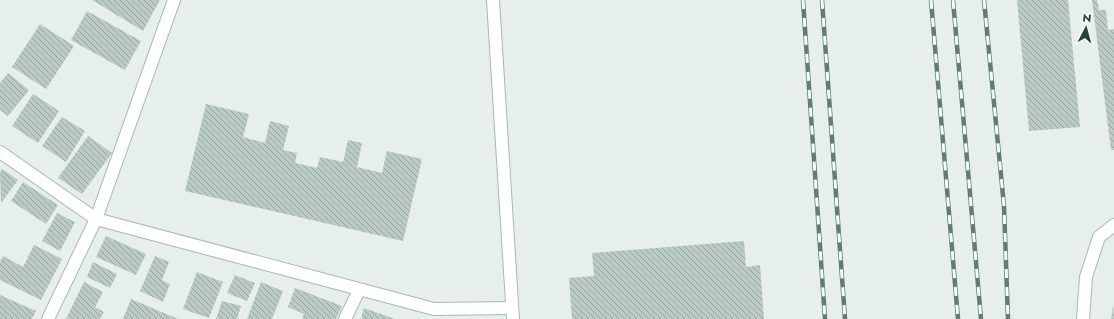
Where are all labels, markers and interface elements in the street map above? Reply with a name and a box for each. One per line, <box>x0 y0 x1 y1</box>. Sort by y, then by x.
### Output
north arrow <box>1066 8 1106 48</box>
text: N <box>1082 10 1092 26</box>

